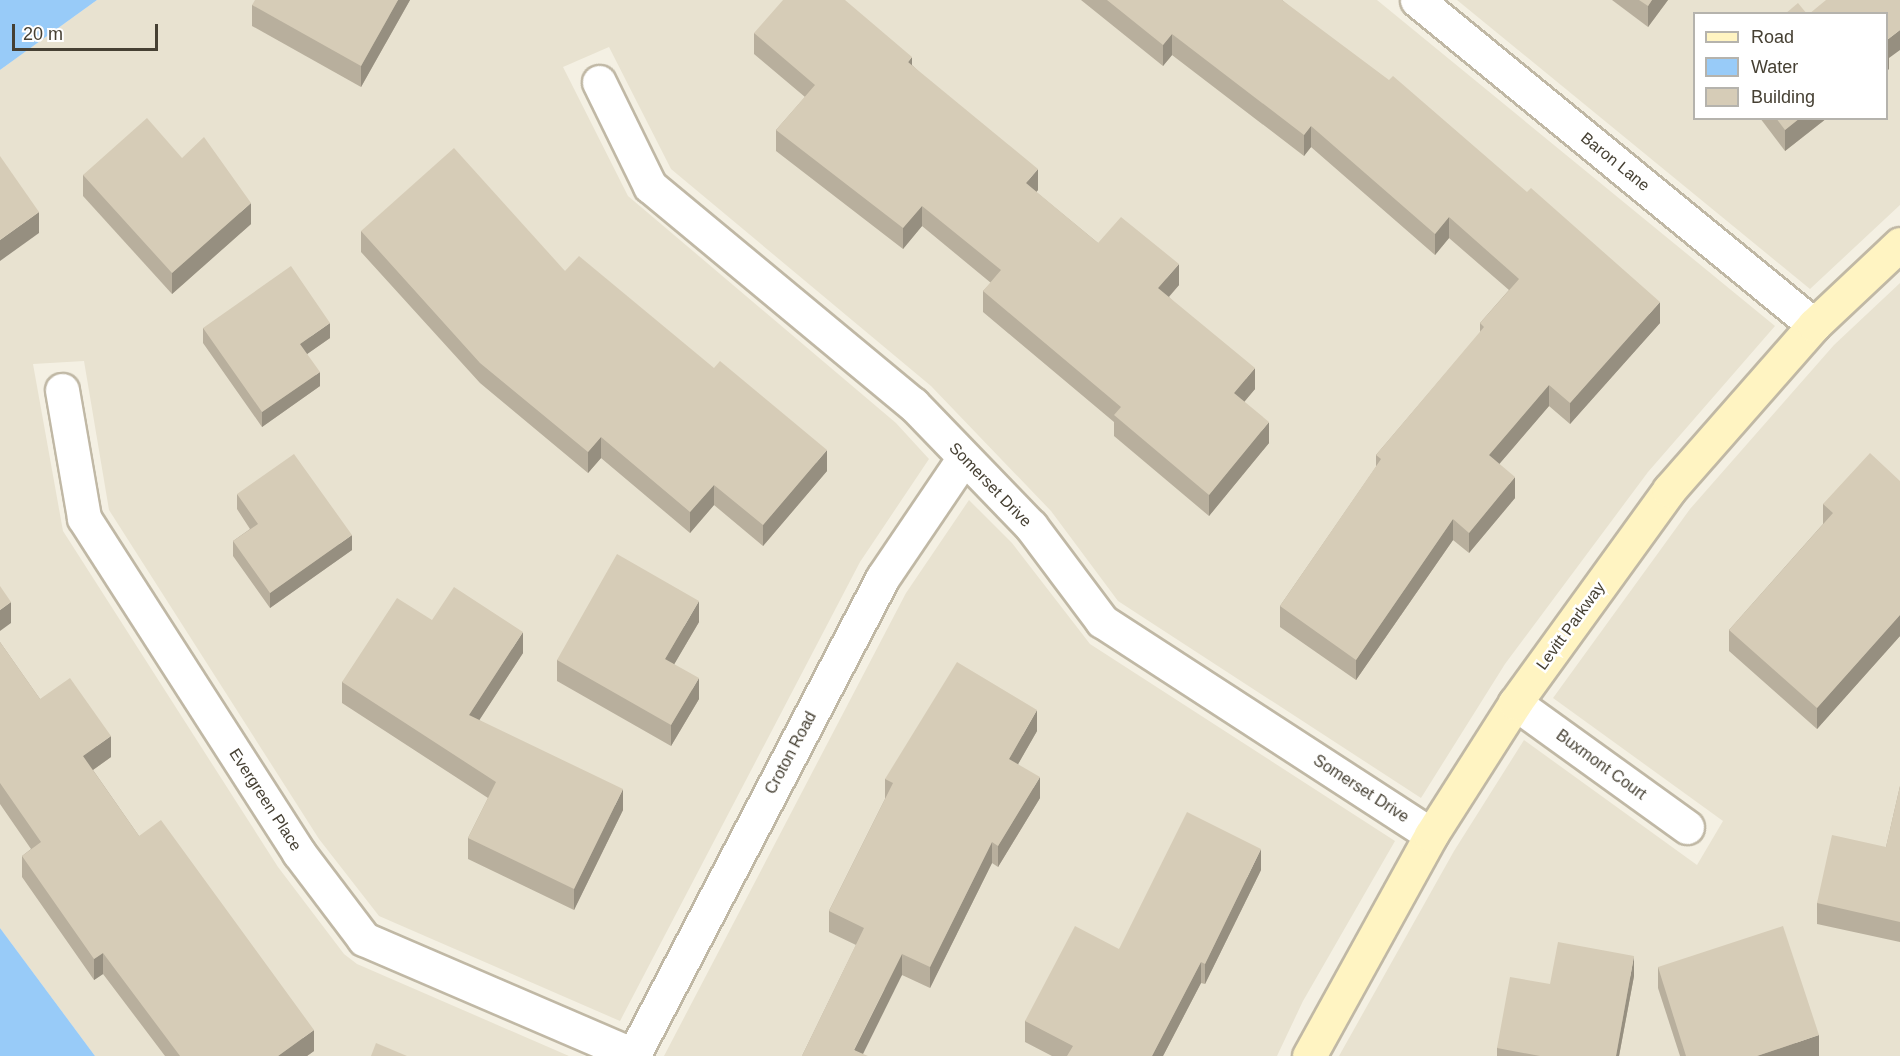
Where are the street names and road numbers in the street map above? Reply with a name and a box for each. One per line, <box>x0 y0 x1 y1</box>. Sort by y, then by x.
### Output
street label: Baron Lane <box>1577 129 1653 195</box>
street label: Somerset Drive <box>945 439 1035 531</box>
street label: Levitt Parkway <box>1533 578 1609 674</box>
street label: Croton Road <box>761 708 821 798</box>
street label: Buxmont Court <box>1552 726 1650 804</box>
street label: Evergreen Place <box>225 745 305 855</box>
street label: Somerset Drive <box>1310 751 1412 827</box>

